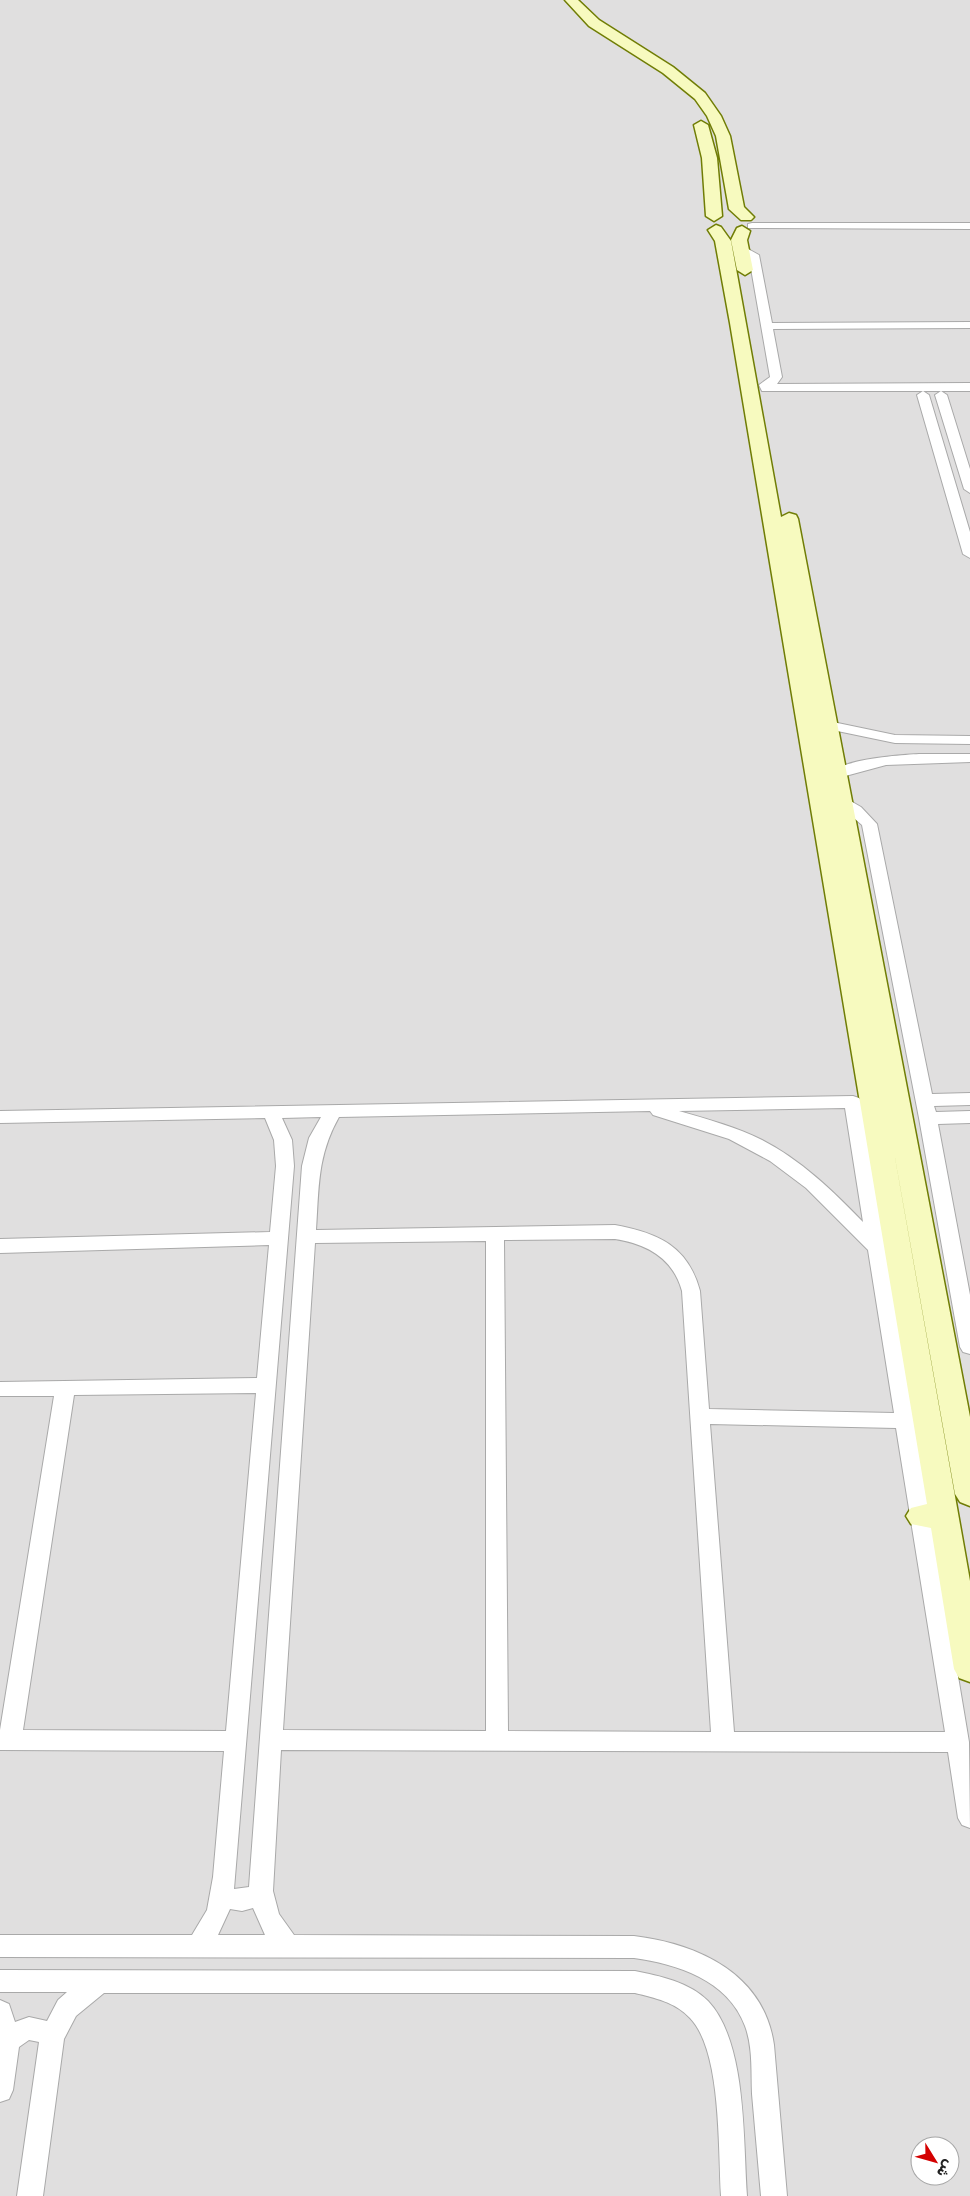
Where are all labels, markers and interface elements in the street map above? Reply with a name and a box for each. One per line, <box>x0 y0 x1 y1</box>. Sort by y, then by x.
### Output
north arrow <box>910 2136 960 2186</box>
text: ش <box>933 2156 957 2181</box>

